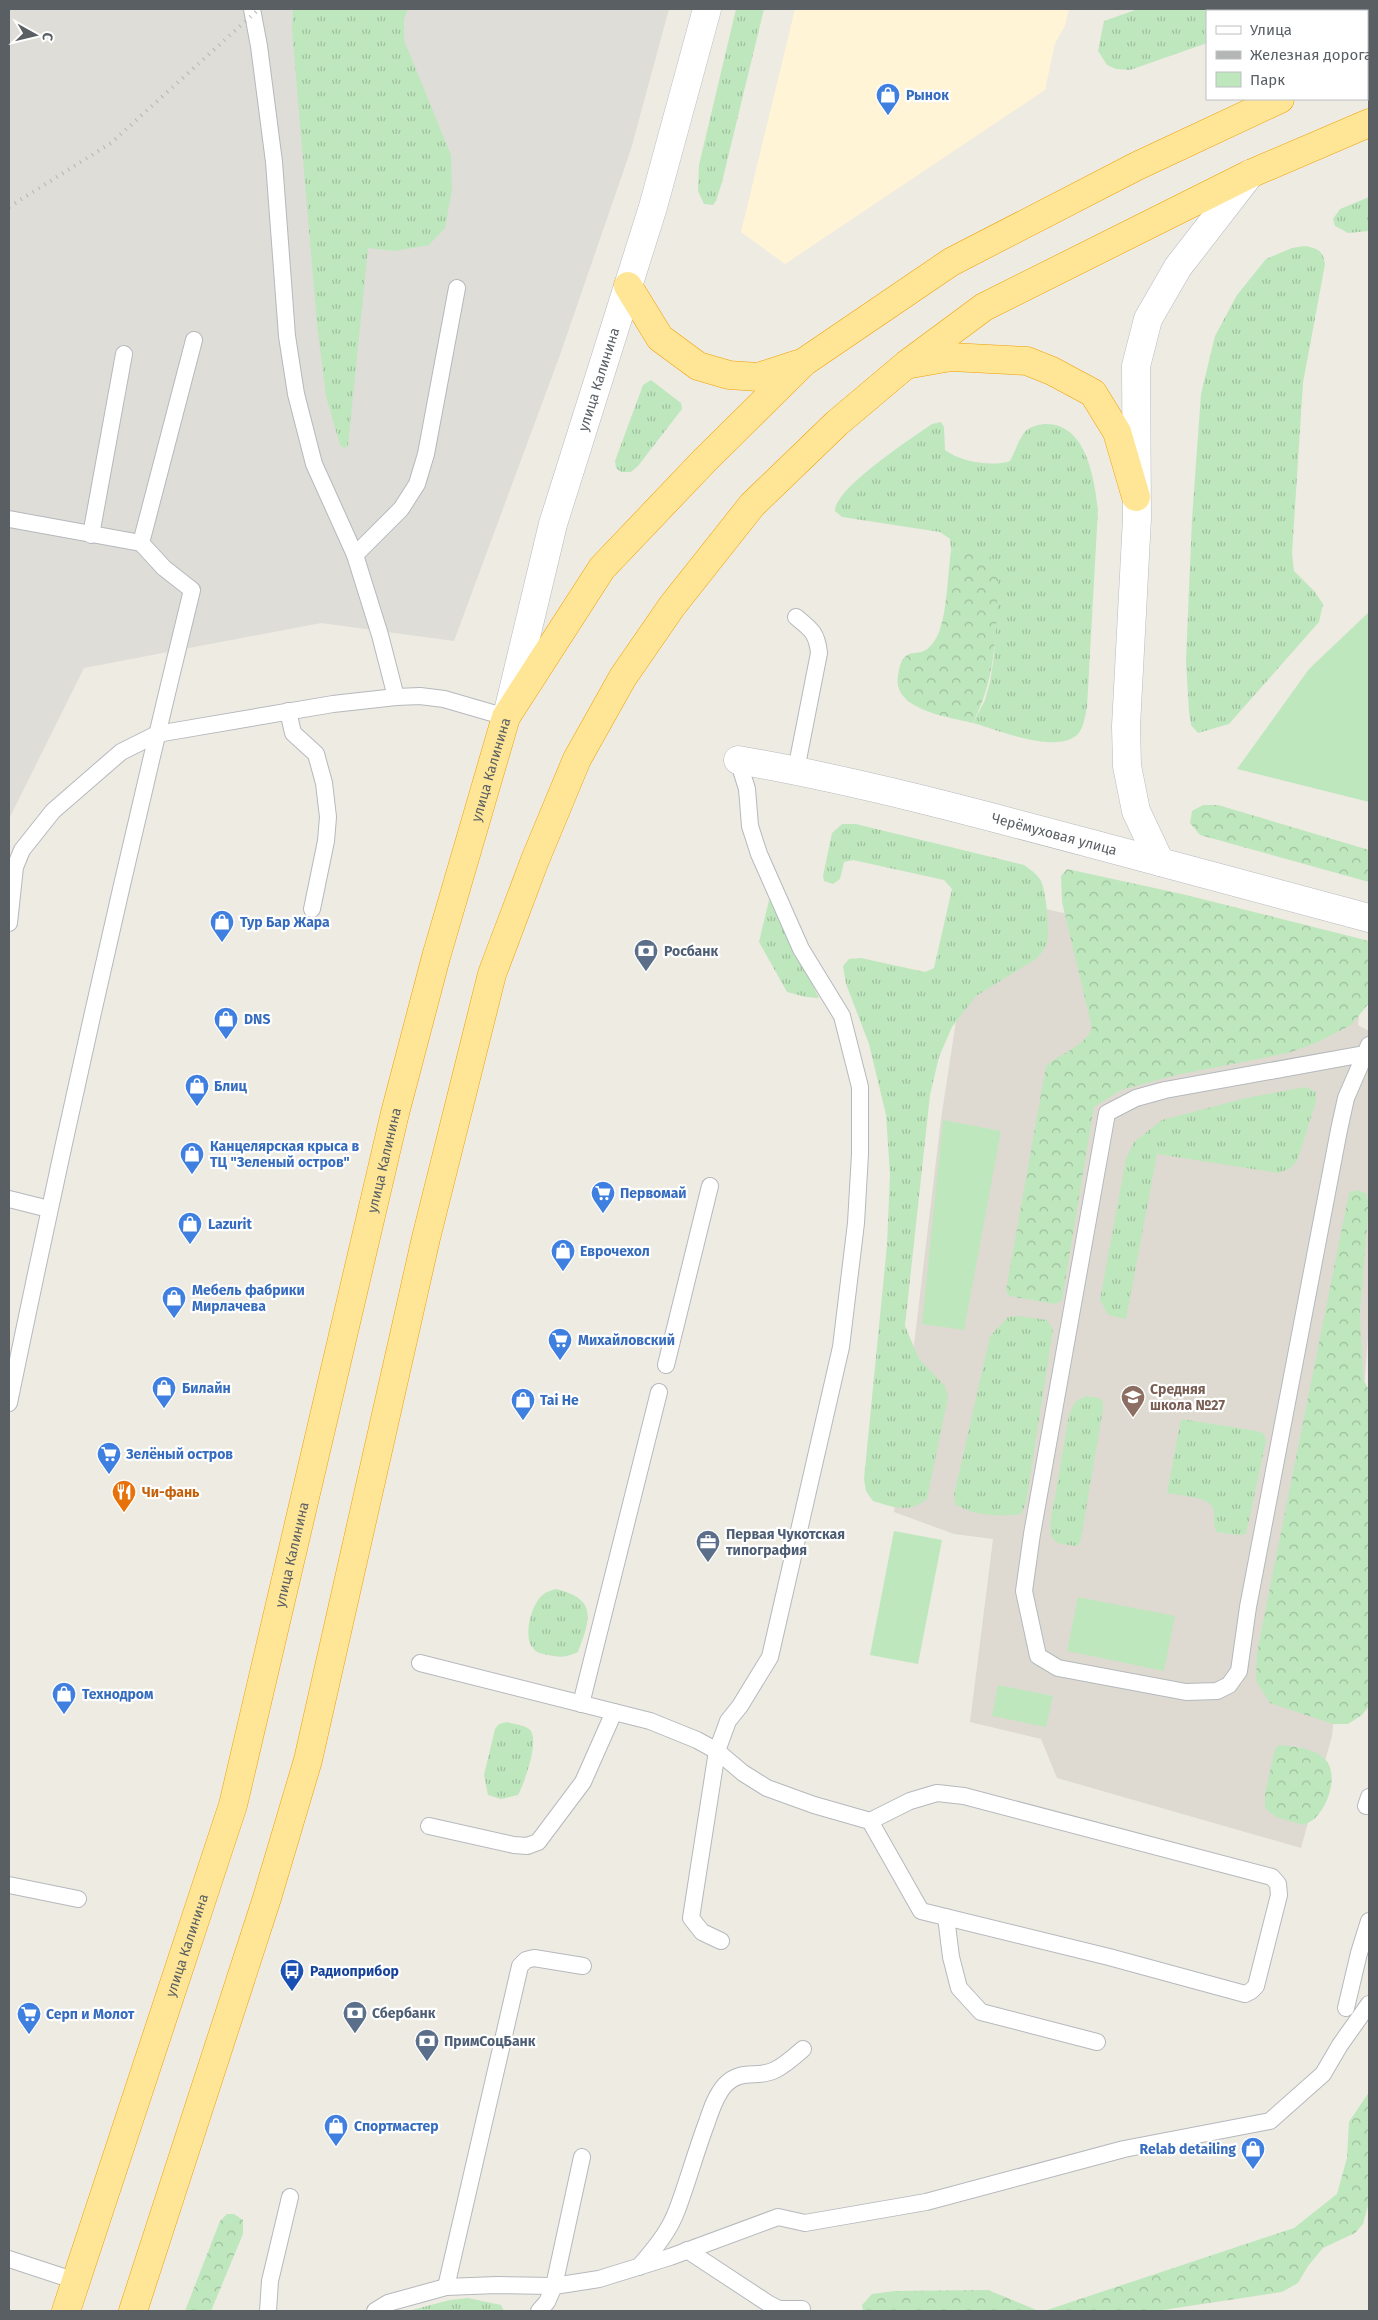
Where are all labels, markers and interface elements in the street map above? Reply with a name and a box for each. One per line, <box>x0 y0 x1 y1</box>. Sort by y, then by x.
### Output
north arrow <box>10 10 60 60</box>
legend <box>1206 10 1368 100</box>
text: Улица <box>1250 21 1292 39</box>
text: С <box>38 32 56 42</box>
text: Железная дорога <box>1250 46 1372 64</box>
text: Парк <box>1250 71 1285 89</box>
shop icon: Рынок <box>875 82 901 116</box>
place label: Рынок <box>906 87 949 104</box>
street label: улица Калинина <box>575 326 623 433</box>
street label: улица Калинина <box>468 716 514 824</box>
street label: Черёмуховая улица <box>990 810 1119 859</box>
shop icon: Тур Бар Жара <box>209 909 235 943</box>
place label: Тур Бар Жара <box>240 914 330 931</box>
bank icon: Росбанк <box>633 938 659 972</box>
place label: Росбанк <box>664 943 718 960</box>
shop icon: DNS <box>213 1006 239 1040</box>
place label: DNS <box>244 1011 270 1028</box>
shop icon: Блиц <box>184 1073 210 1107</box>
place label: Блиц <box>214 1078 247 1095</box>
street label: улица Калинина <box>364 1106 405 1215</box>
place label: Канцелярская крыса в ТЦ "Зеленый остров" <box>210 1138 360 1171</box>
shop icon: Канцелярская крыса в ТЦ "Зеленый остров" <box>179 1141 205 1175</box>
supermarket icon: Первомай <box>590 1180 616 1214</box>
place label: Первомай <box>620 1185 687 1202</box>
shop icon: Lazurit <box>177 1211 203 1245</box>
place label: Lazurit <box>208 1216 253 1233</box>
shop icon: Еврочехол <box>550 1238 576 1272</box>
place label: Еврочехол <box>580 1243 650 1260</box>
place label: Мебель фабрики Мирлачева <box>192 1282 305 1315</box>
shop icon: Мебель фабрики Мирлачева <box>161 1285 187 1319</box>
supermarket icon: Михайловский <box>547 1327 573 1361</box>
place label: Михайловский <box>578 1332 675 1349</box>
shop icon: Билайн <box>151 1375 177 1409</box>
place label: Билайн <box>182 1380 231 1397</box>
place label: Средняя школа №27 <box>1150 1381 1225 1414</box>
school or university icon: Средняя школа №27 <box>1120 1384 1146 1418</box>
shop icon: Tai He <box>510 1387 536 1421</box>
place label: Tai He <box>540 1392 579 1409</box>
supermarket icon: Зелёный остров <box>96 1441 122 1475</box>
place label: Зелёный остров <box>125 1446 233 1463</box>
restaurant icon: Чи-фань <box>111 1479 137 1513</box>
place label: Чи-фань <box>142 1484 200 1501</box>
street label: улица Калинина <box>272 1500 313 1609</box>
place label: Первая Чукотская типография <box>726 1526 845 1559</box>
office icon: Первая Чукотская типография <box>695 1529 721 1563</box>
shop icon: Технодром <box>51 1681 77 1715</box>
place label: Технодром <box>82 1686 153 1703</box>
street label: улица Калинина <box>162 1892 212 1999</box>
bus stop icon: Радиоприбор <box>279 1958 305 1992</box>
place label: Радиоприбор <box>310 1963 399 1980</box>
bank icon: Сбербанк <box>342 2000 368 2034</box>
supermarket icon: Серп и Молот <box>16 2001 42 2035</box>
place label: Сбербанк <box>372 2005 436 2022</box>
place label: Серп и Молот <box>46 2006 135 2023</box>
bank icon: ПримСоцБанк <box>414 2028 440 2062</box>
place label: ПримСоцБанк <box>444 2033 536 2050</box>
shop icon: Спортмастер <box>323 2113 349 2147</box>
place label: Спортмастер <box>354 2118 439 2135</box>
shop icon: Relab detailing <box>1240 2136 1266 2170</box>
place label: Relab detailing <box>1140 2141 1236 2158</box>

